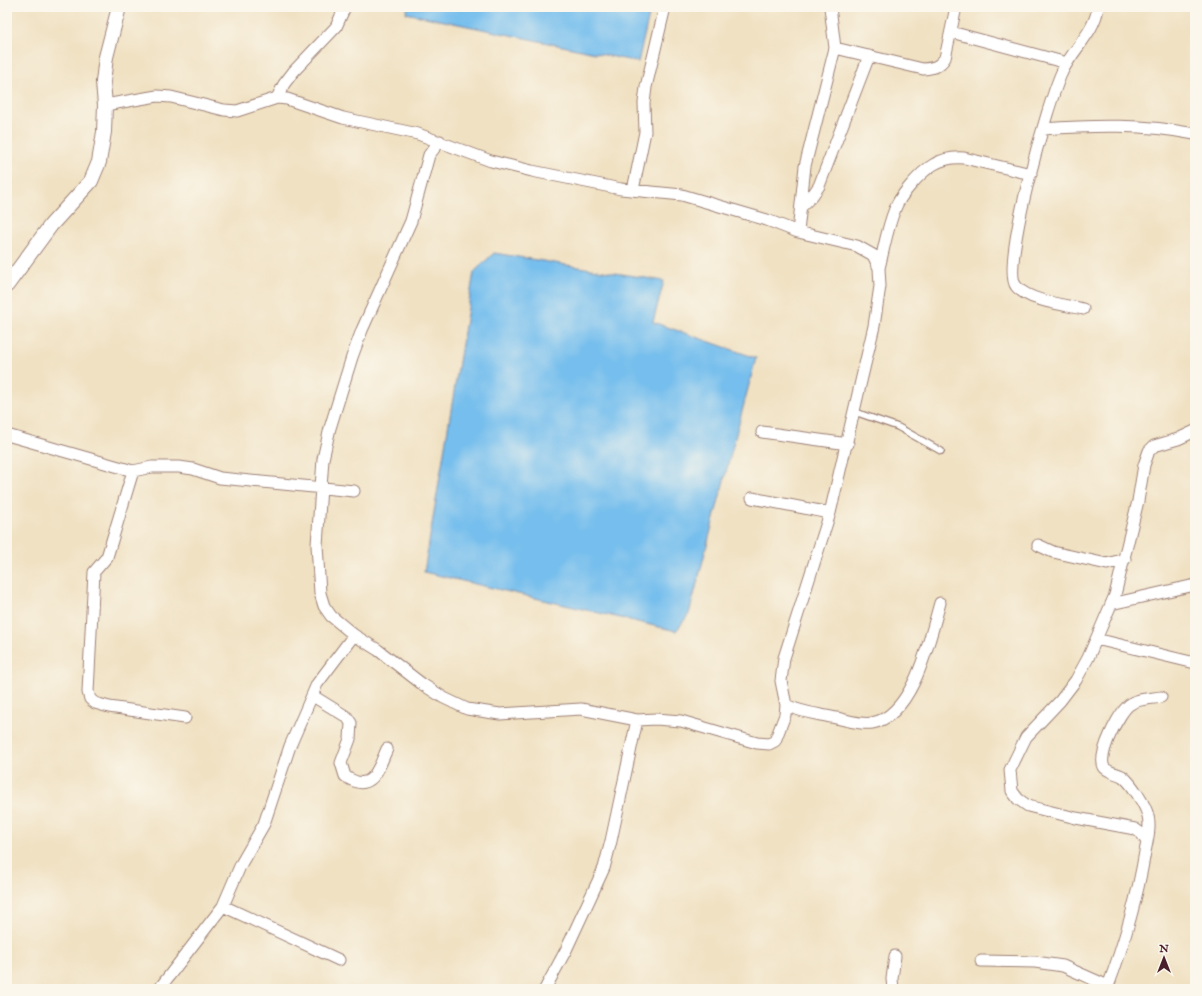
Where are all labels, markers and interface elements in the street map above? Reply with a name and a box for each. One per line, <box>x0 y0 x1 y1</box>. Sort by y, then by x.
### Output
north arrow <box>1144 938 1184 978</box>
text: N <box>1158 942 1169 956</box>

